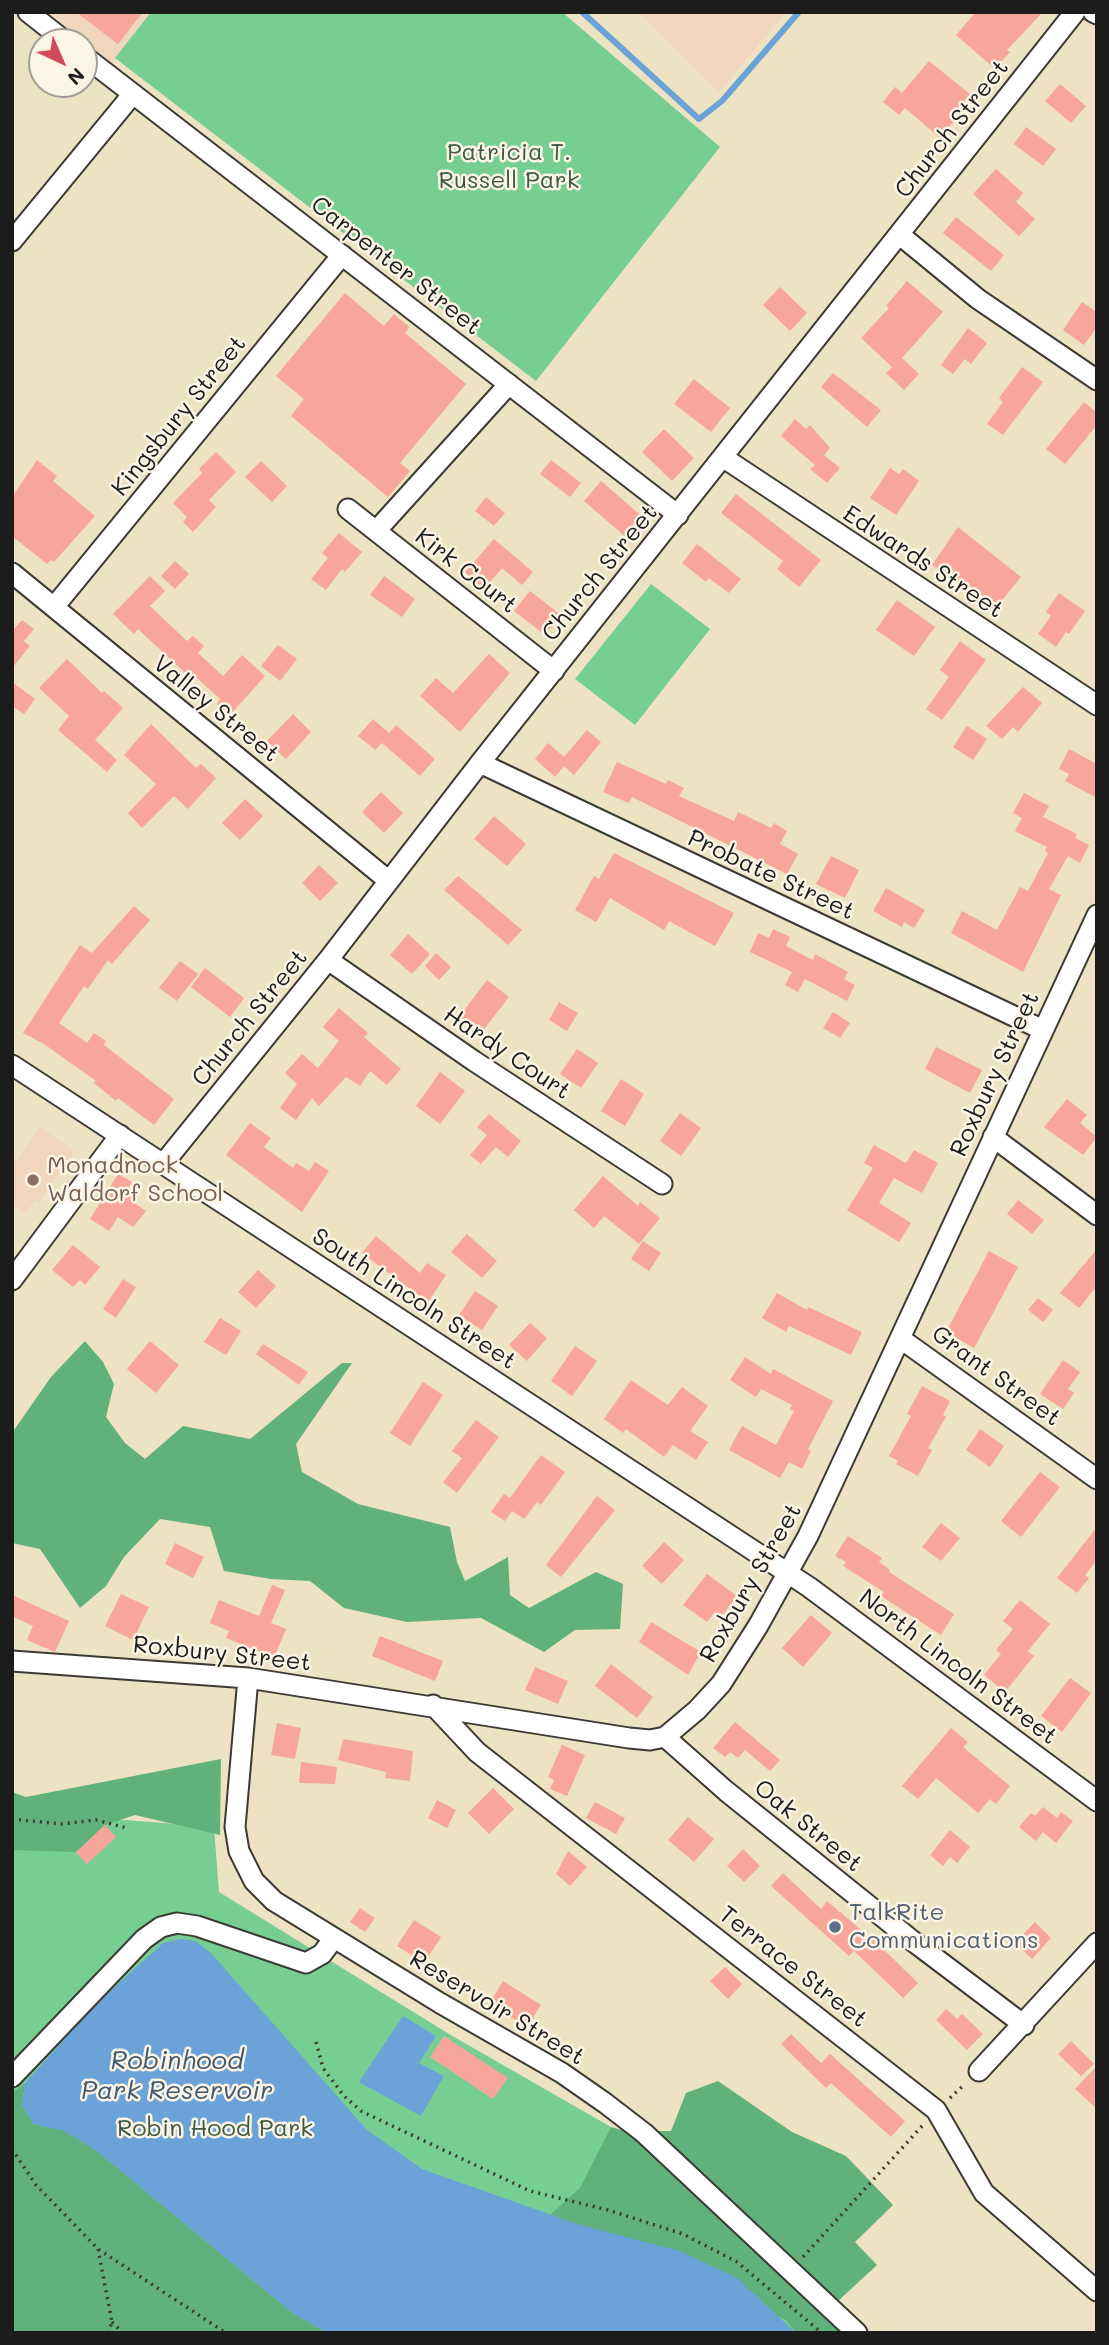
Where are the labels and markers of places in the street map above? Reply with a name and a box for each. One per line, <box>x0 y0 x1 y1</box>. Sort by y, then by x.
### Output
place label: Monadnock Waldorf School <box>47 1152 223 1208</box>
marker: Monadnock Waldorf School <box>25 1172 41 1188</box>
place label: TalkRite Communications <box>849 1899 1039 1955</box>
marker: TalkRite Communications <box>827 1919 843 1935</box>

